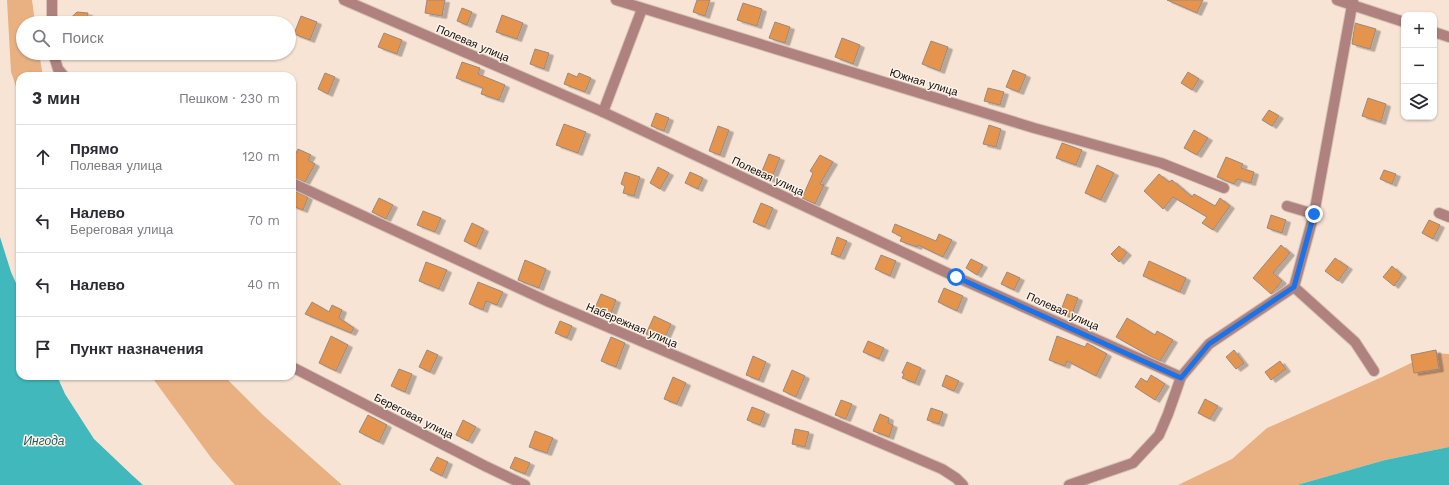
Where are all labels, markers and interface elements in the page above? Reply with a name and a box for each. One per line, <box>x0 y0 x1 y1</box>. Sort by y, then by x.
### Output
map controls <box>1401 12 1437 120</box>
button: + <box>1401 12 1437 48</box>
search box <box>16 16 296 60</box>
street label: Полевая улица <box>434 22 512 65</box>
icon: search <box>30 27 52 49</box>
text: Поиск <box>62 29 104 47</box>
button: − <box>1401 48 1437 84</box>
street label: Южная улица <box>888 66 960 99</box>
button: layers <box>1401 84 1437 120</box>
text: 3 мин <box>32 88 80 108</box>
text: Пешком · 230 m <box>179 91 280 106</box>
text: Прямо <box>70 140 119 158</box>
icon: ahead <box>32 146 54 168</box>
text: 120 m <box>242 149 280 164</box>
street label: Полевая улица <box>730 154 807 199</box>
text: Полевая улица <box>70 158 162 173</box>
text: Налево <box>70 204 125 222</box>
route end <box>1305 205 1323 223</box>
icon: left <box>32 210 54 232</box>
text: 70 m <box>248 213 280 228</box>
text: Береговая улица <box>70 222 173 237</box>
route start <box>947 268 965 286</box>
icon: left <box>32 274 54 296</box>
text: Налево <box>70 276 125 294</box>
text: 40 m <box>247 277 280 292</box>
street label: Полевая улица <box>1024 290 1102 334</box>
street label: Набережная улица <box>584 300 680 351</box>
icon: arrive <box>32 338 54 360</box>
text: Пункт назначения <box>70 340 203 358</box>
street label: Береговая улица <box>372 391 456 442</box>
water label: Ингода <box>24 434 65 448</box>

